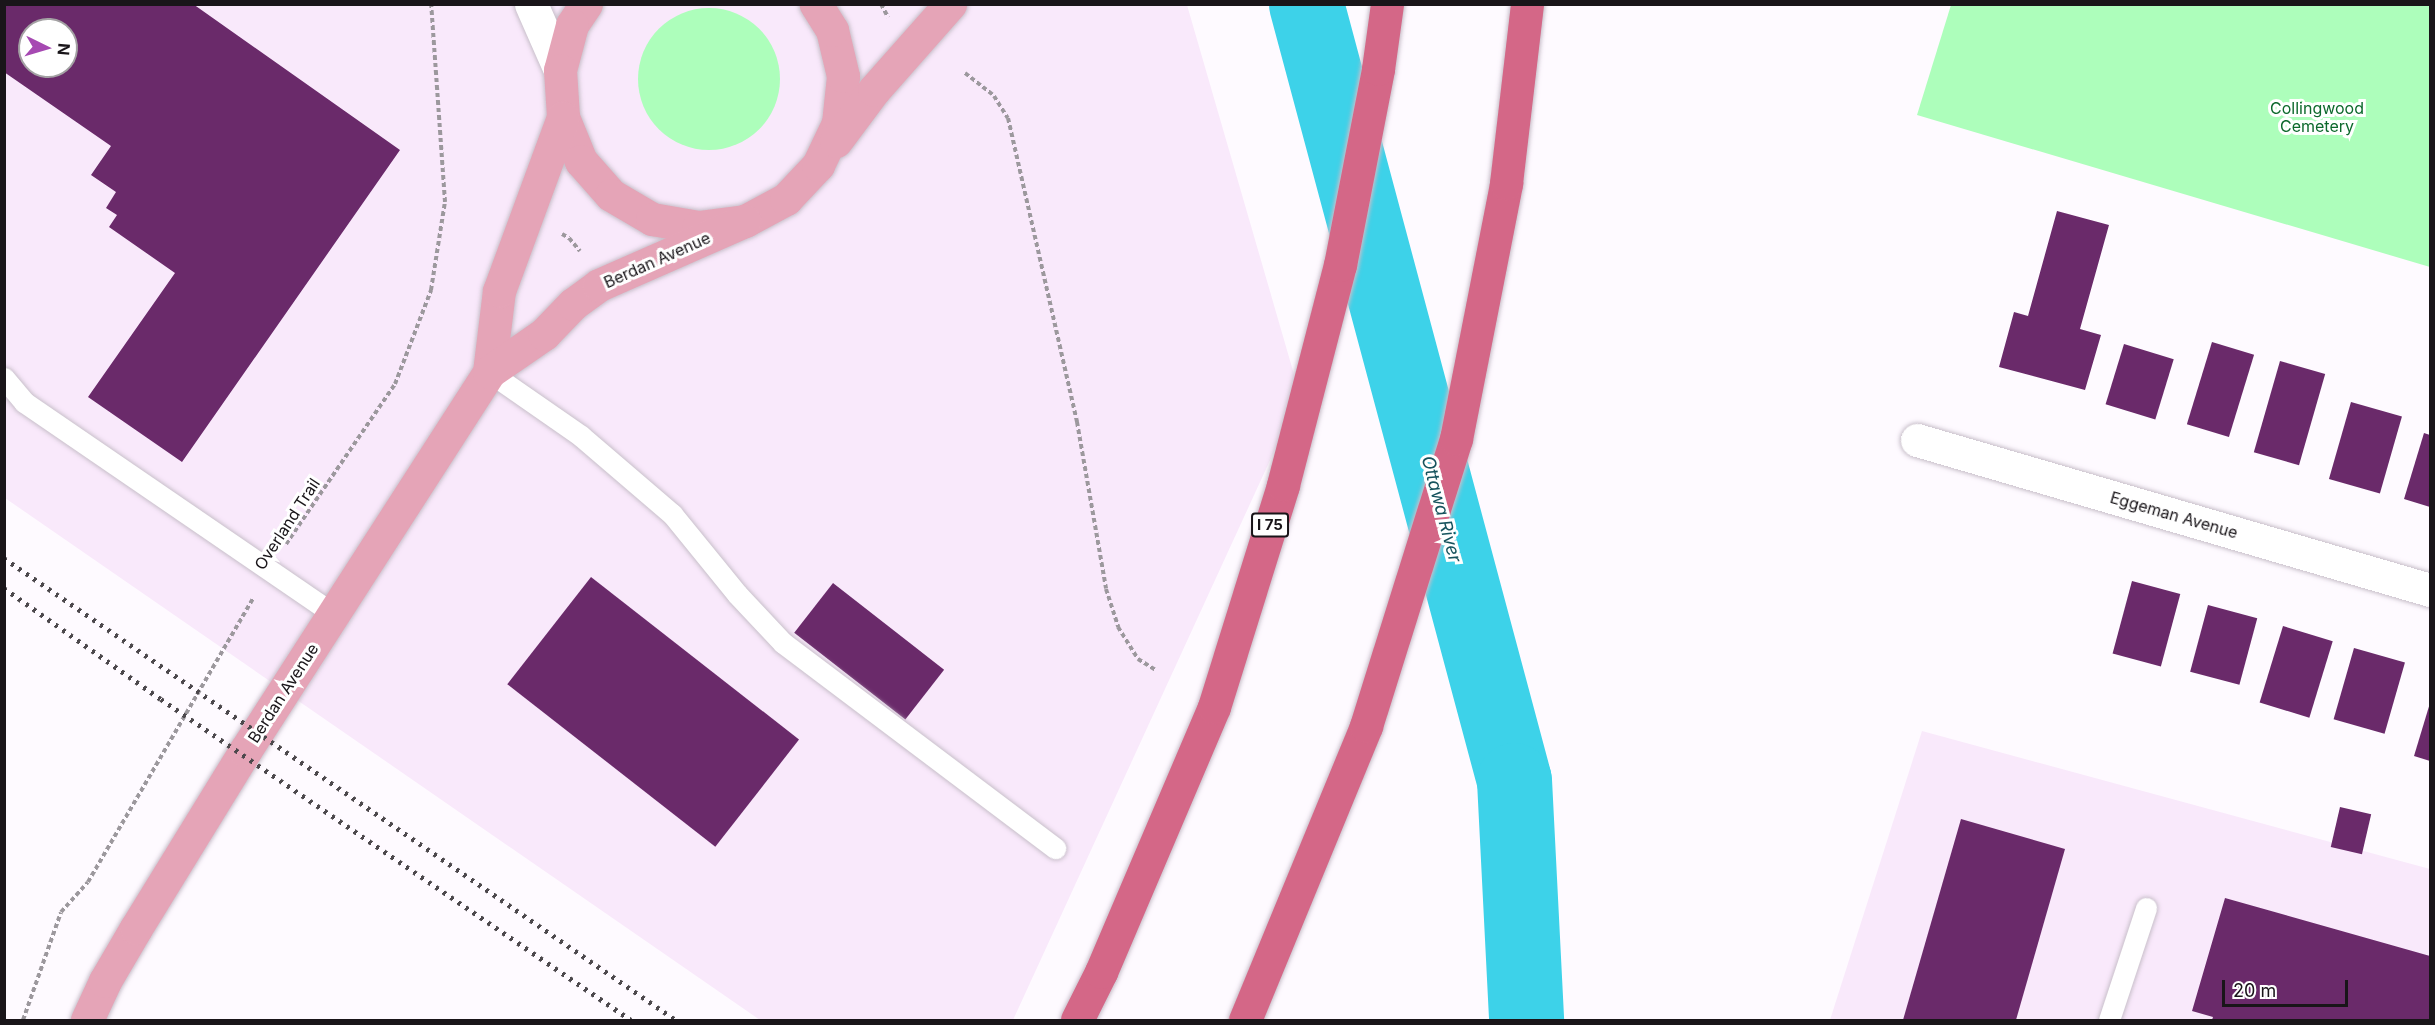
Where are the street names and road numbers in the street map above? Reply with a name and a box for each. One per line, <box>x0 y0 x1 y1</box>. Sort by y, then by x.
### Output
street label: Berdan Avenue <box>601 228 713 292</box>
street label: Overland Trail <box>250 475 324 573</box>
street label: Eggeman Avenue <box>2108 488 2240 542</box>
road number: I 75 <box>1250 513 1290 537</box>
street label: Berdan Avenue <box>244 640 322 746</box>

